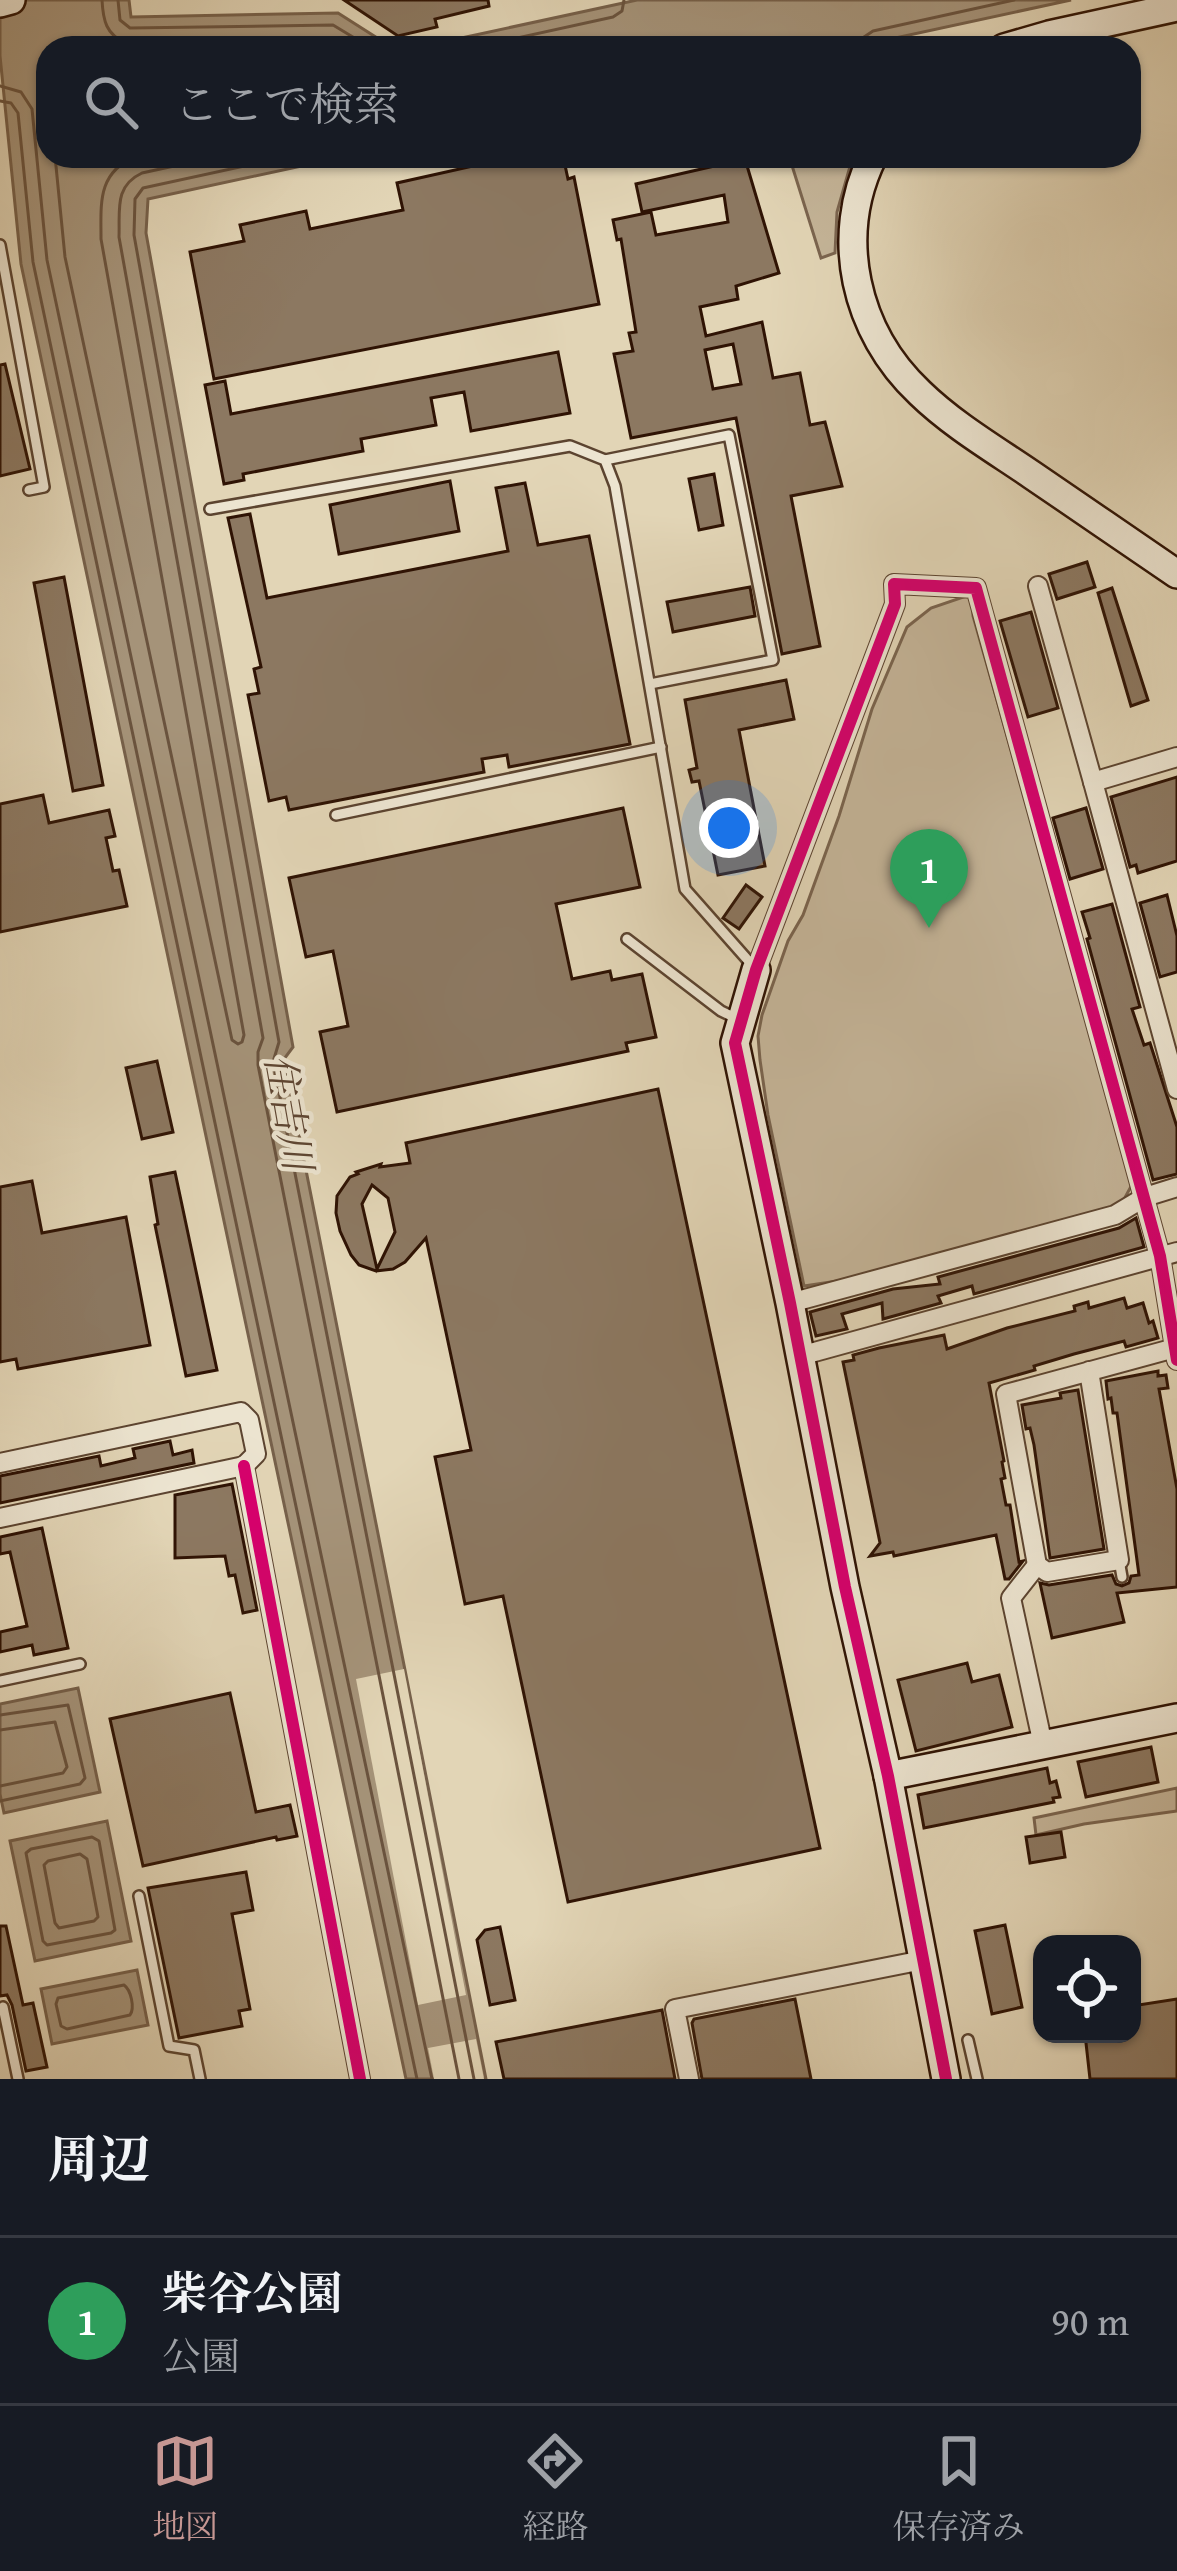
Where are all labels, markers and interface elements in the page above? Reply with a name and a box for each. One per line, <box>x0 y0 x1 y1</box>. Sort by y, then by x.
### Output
search box <box>36 36 1141 168</box>
icon: search <box>78 69 144 135</box>
text: ここで検索 <box>174 71 399 136</box>
your location <box>699 798 759 858</box>
pin: 1 <box>890 829 968 928</box>
water label: 住吉川 <box>252 1049 329 1178</box>
map controls <box>1033 1935 1141 2043</box>
button: locate <box>1033 1935 1141 2043</box>
text: 周辺 <box>48 2121 150 2196</box>
text: 柴谷公園 <box>162 2260 342 2325</box>
text: 1 <box>77 2292 97 2349</box>
text: 90 m <box>1051 2292 1129 2349</box>
text: 公園 <box>162 2327 240 2384</box>
tab: 地図 <box>152 2428 218 2550</box>
tab: 経路 <box>522 2428 588 2550</box>
tab: 保存済み <box>893 2428 1025 2550</box>

